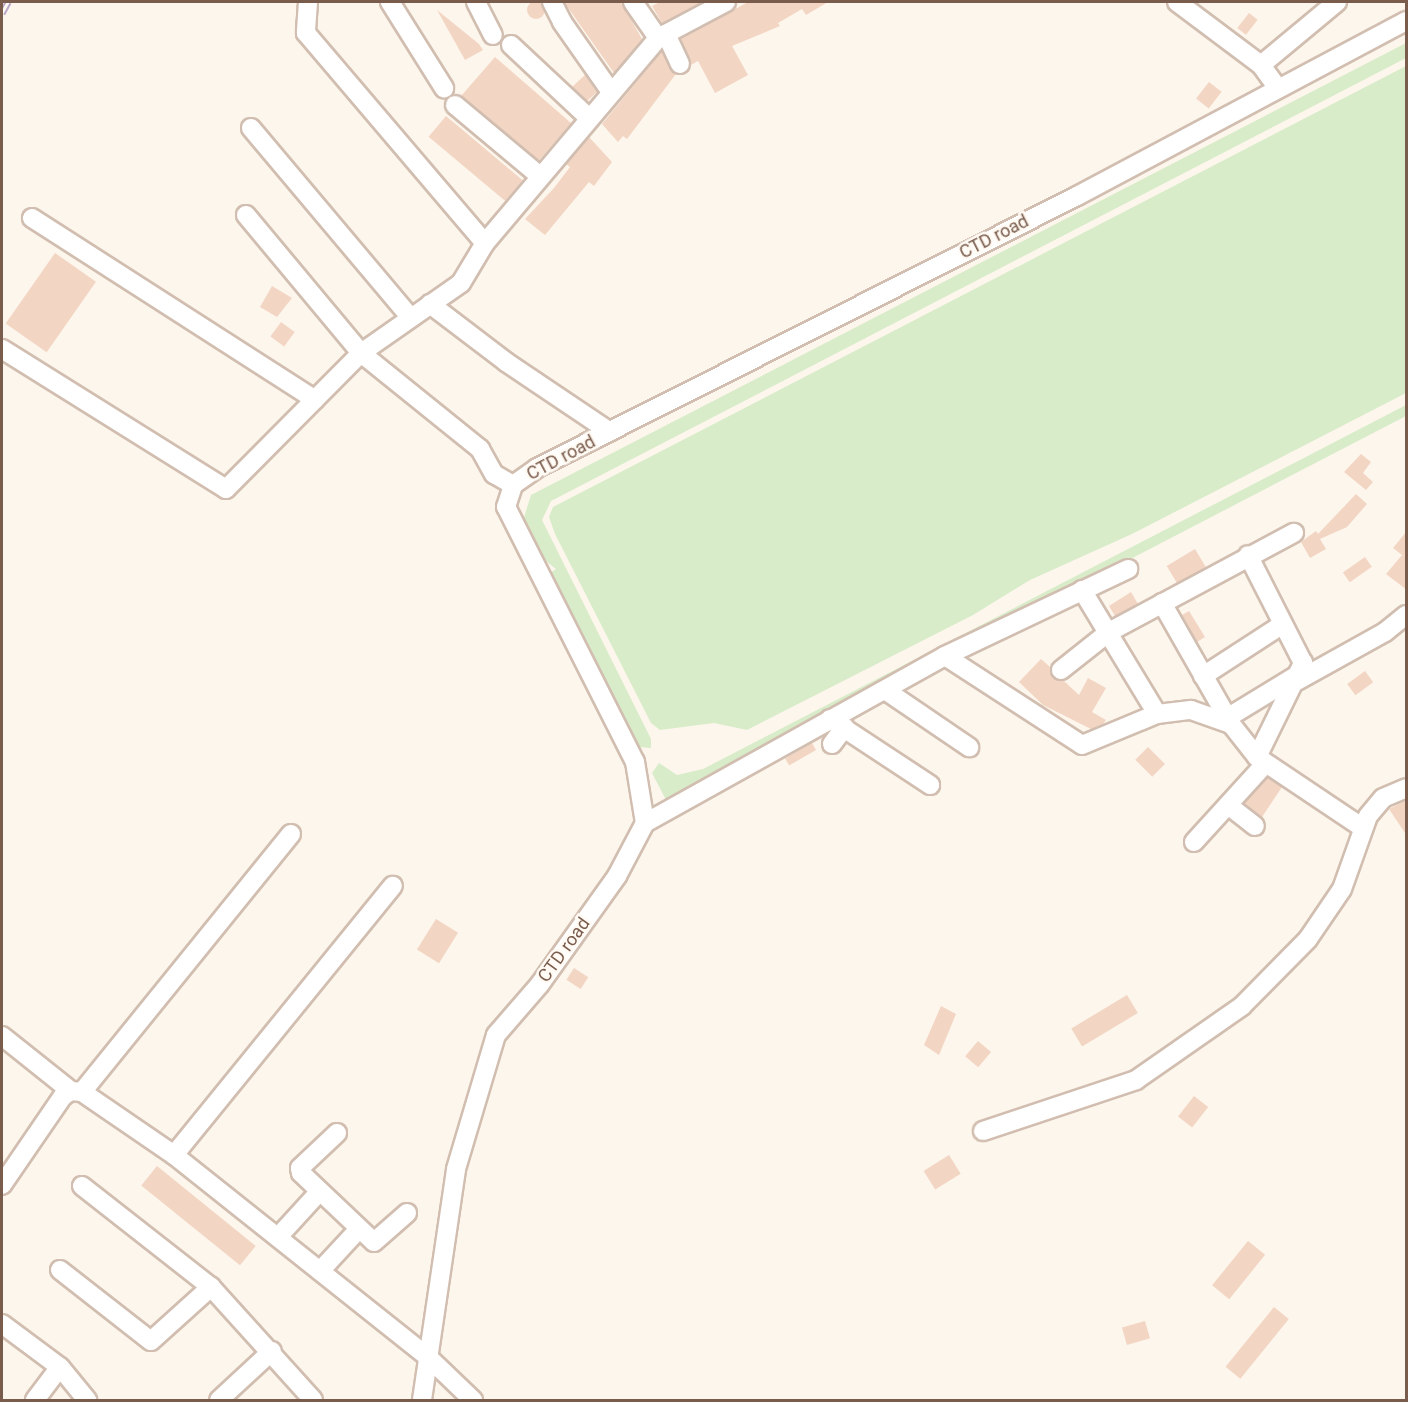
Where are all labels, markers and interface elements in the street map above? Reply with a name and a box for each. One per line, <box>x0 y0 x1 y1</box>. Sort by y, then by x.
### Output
street label: CTD road <box>956 210 1032 264</box>
street label: CTD road <box>523 431 599 485</box>
street label: CTD road <box>533 913 595 987</box>

